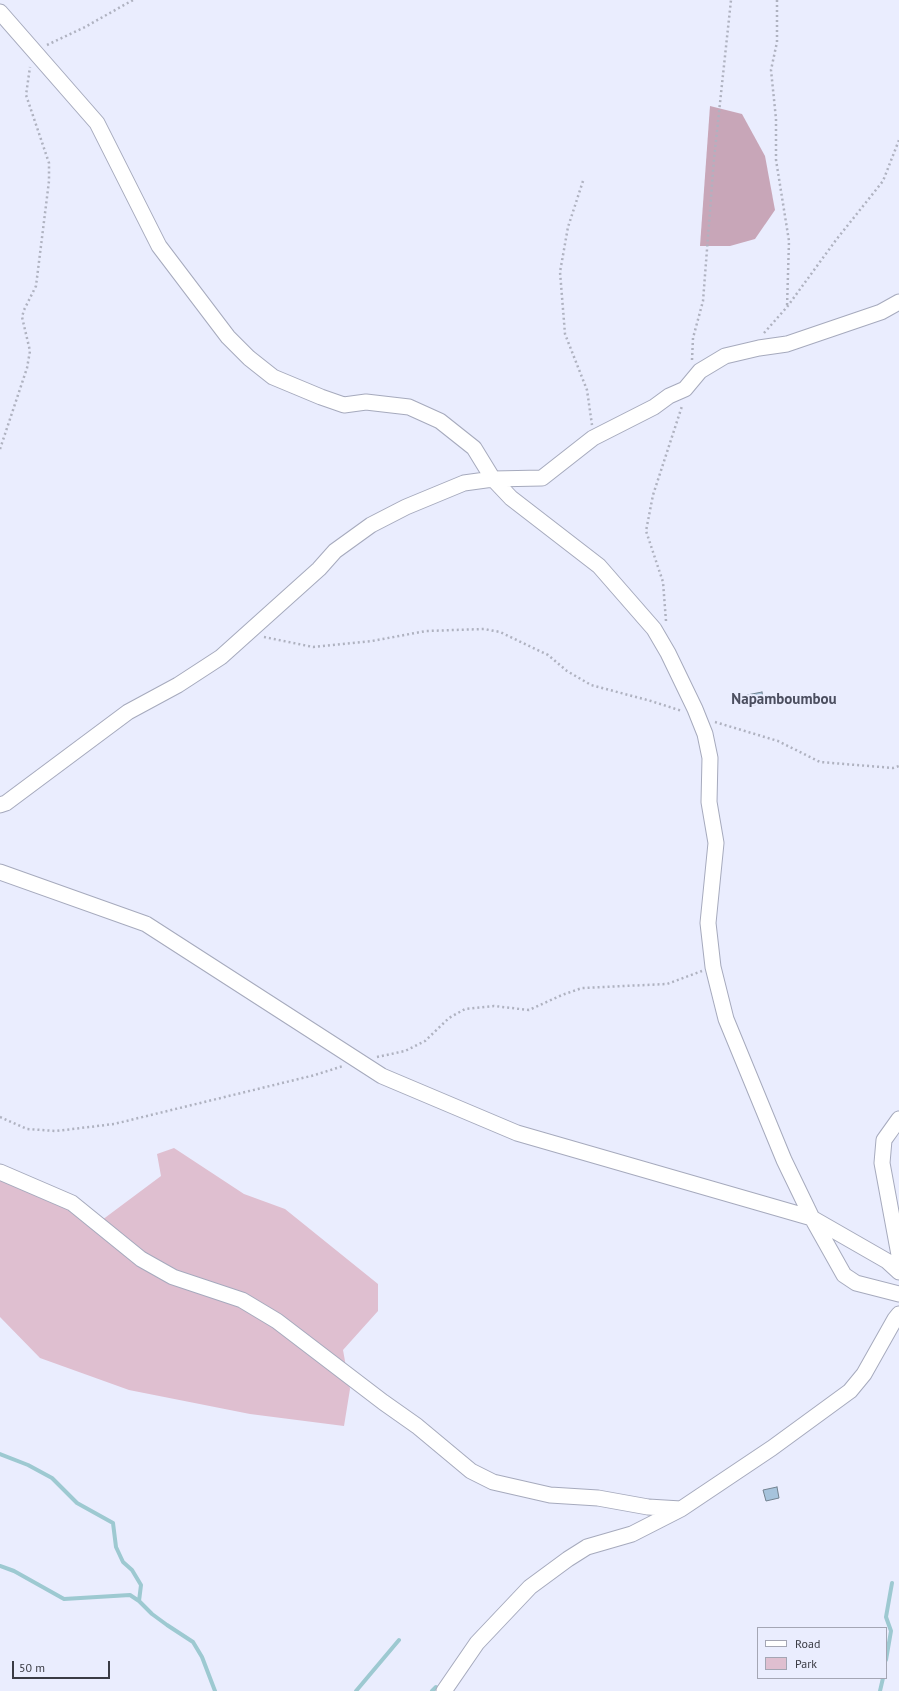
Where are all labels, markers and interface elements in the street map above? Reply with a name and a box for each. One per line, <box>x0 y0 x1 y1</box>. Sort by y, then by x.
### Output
district label: Napamboumbou <box>731 691 837 709</box>
legend <box>757 1627 887 1679</box>
text: Road <box>795 1636 820 1651</box>
scale bar <box>14 1653 112 1679</box>
text: Park <box>795 1656 817 1671</box>
text: 50 m <box>19 1660 45 1675</box>

